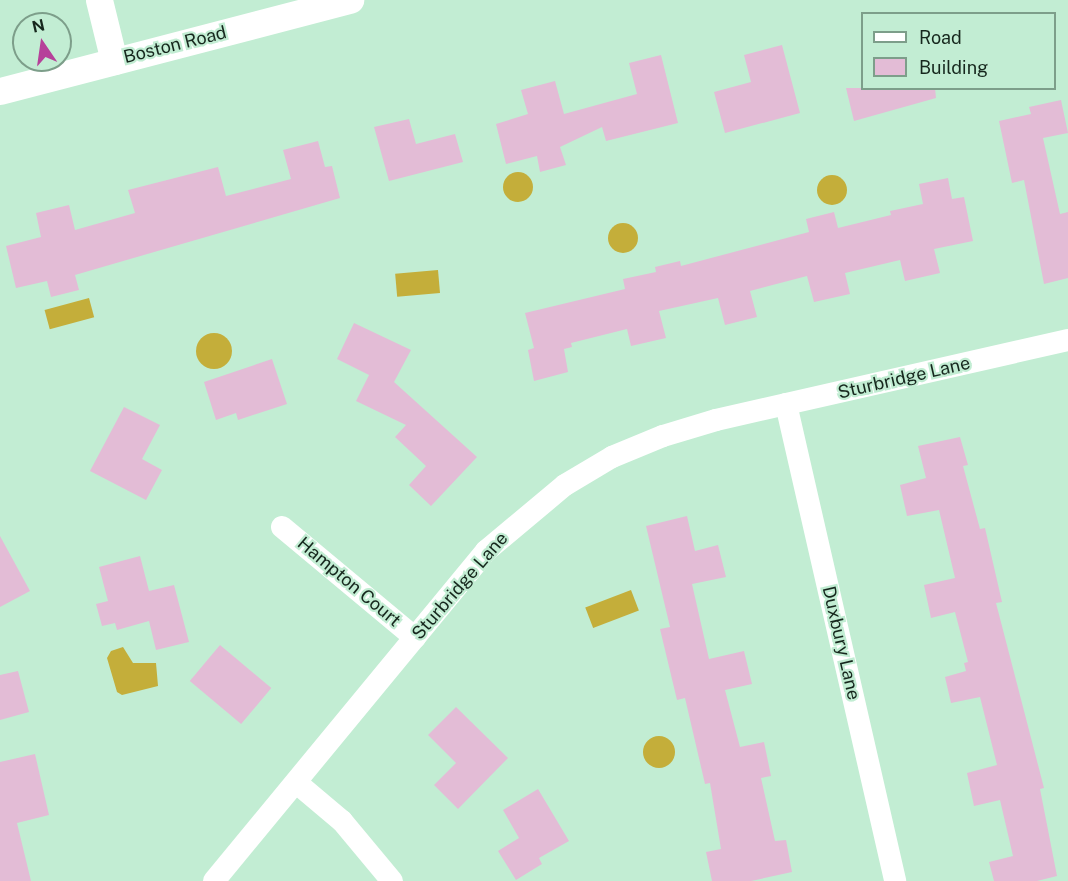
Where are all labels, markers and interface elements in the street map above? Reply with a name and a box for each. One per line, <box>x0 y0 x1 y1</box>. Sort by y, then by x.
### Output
north arrow <box>12 12 72 72</box>
legend <box>861 12 1056 90</box>
text: N <box>30 15 47 37</box>
street label: Boston Road <box>121 22 229 68</box>
text: Road <box>919 27 962 48</box>
text: Building <box>919 57 988 78</box>
street label: Sturbridge Lane <box>836 352 972 404</box>
street label: Sturbridge Lane <box>407 528 513 644</box>
street label: Hampton Court <box>293 533 405 631</box>
street label: Duxbury Lane <box>817 584 865 702</box>

